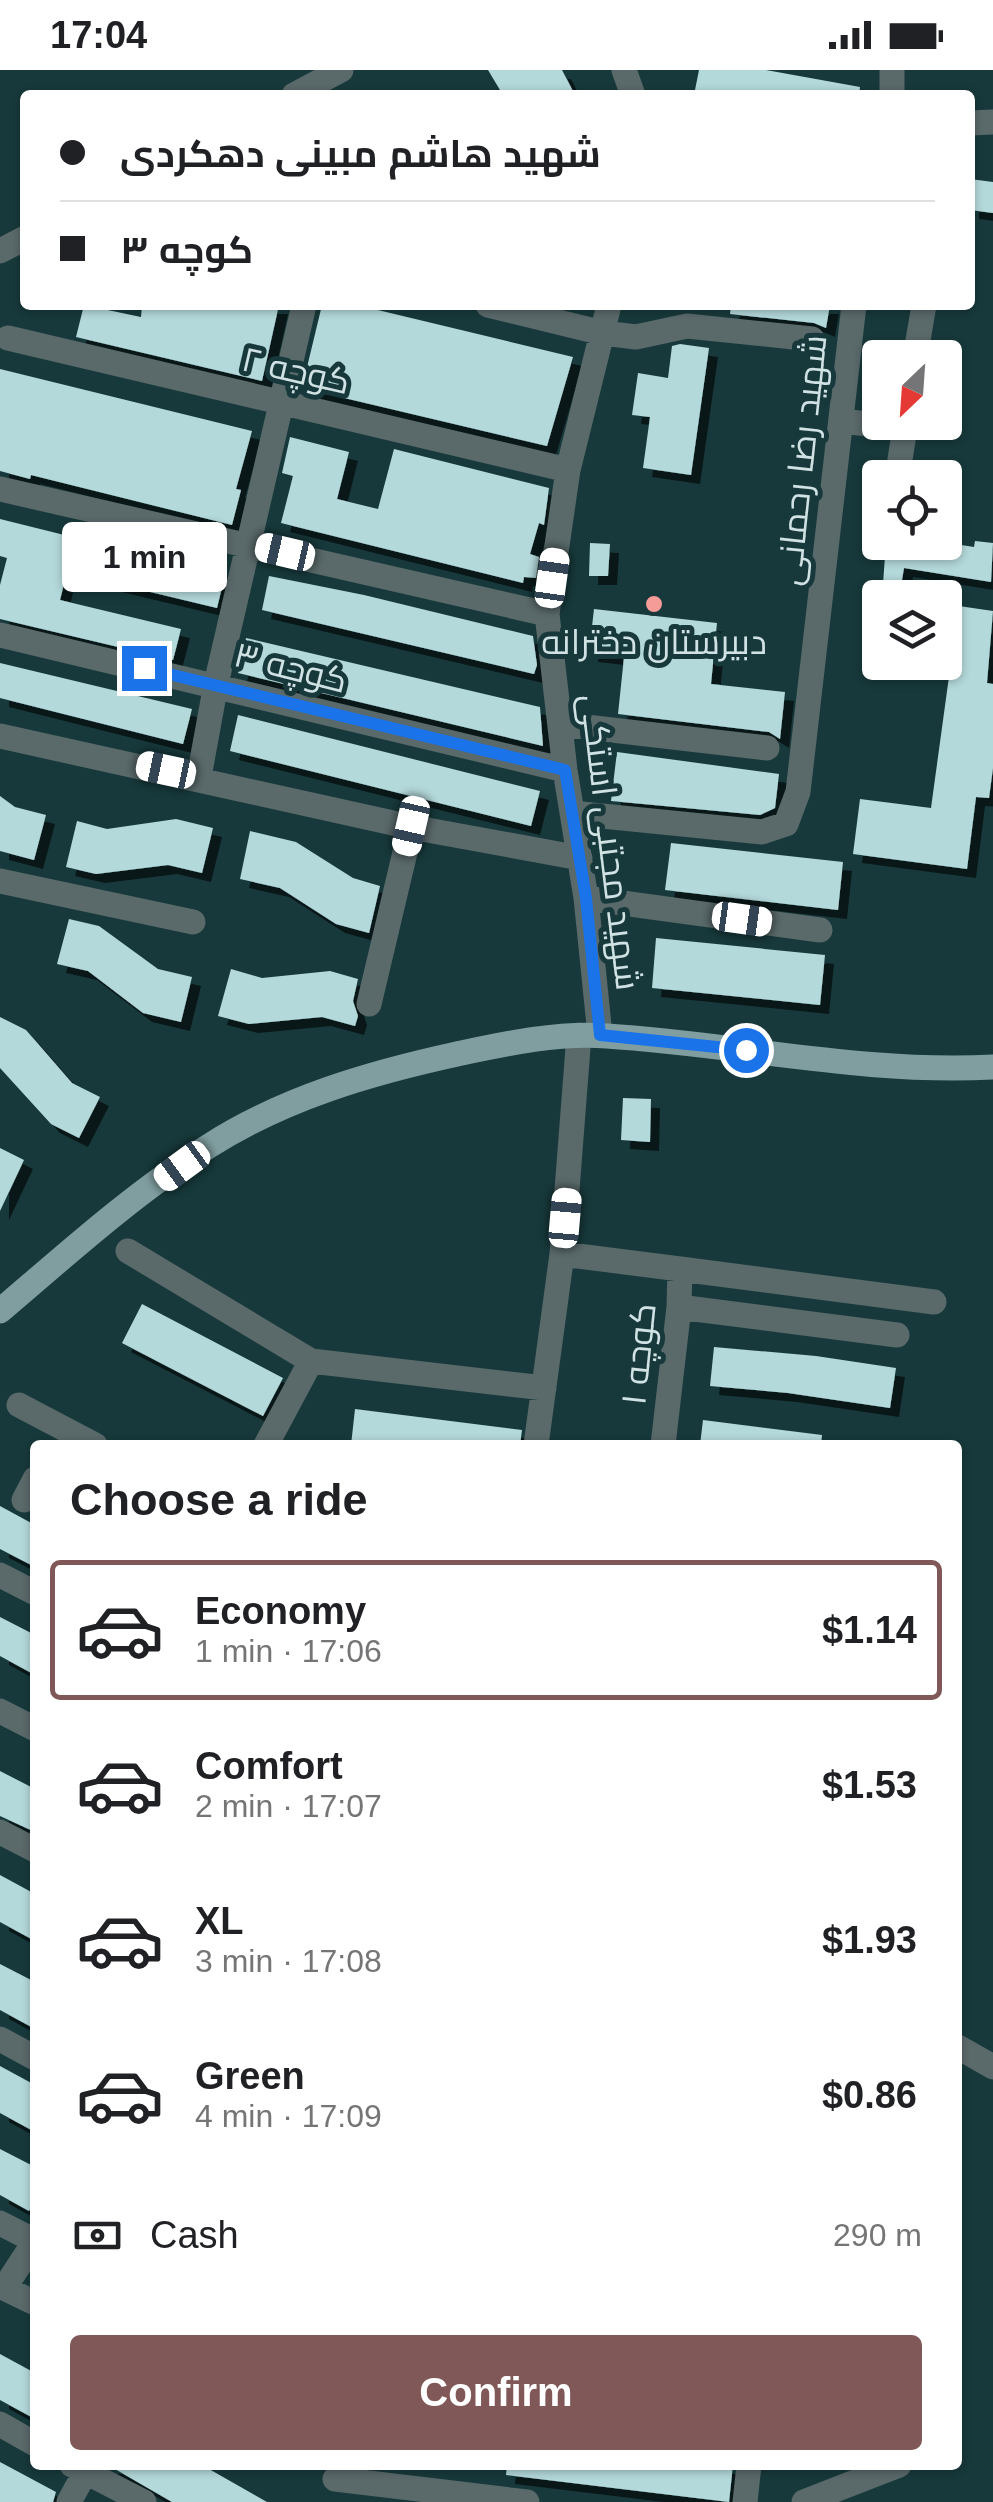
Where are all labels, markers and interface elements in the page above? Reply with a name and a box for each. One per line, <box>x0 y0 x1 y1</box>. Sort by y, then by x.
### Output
text: 17:04 <box>50 14 147 56</box>
text: شهید هاشم مبینی دهکردی <box>120 133 601 175</box>
text: کوچه ۳ <box>120 229 253 271</box>
street label: شهید رضا رحمانی <box>768 333 836 587</box>
street label: کوچه ۲ <box>237 339 354 405</box>
north arrow <box>862 340 962 440</box>
map controls <box>862 340 962 680</box>
button: locate <box>862 460 962 560</box>
callout: 1 min <box>62 523 226 593</box>
car <box>252 531 318 573</box>
text: 1 min <box>103 539 186 575</box>
car <box>533 546 571 610</box>
button: layers <box>862 580 962 680</box>
marker: دبیرستان دخترانه <box>643 593 665 615</box>
place label: دبیرستان دخترانه <box>541 622 767 663</box>
street label: کوچه ۳ <box>229 634 352 704</box>
route end <box>122 646 167 691</box>
street label: شهید مجتبی استکی <box>571 692 649 993</box>
car <box>134 749 198 791</box>
car <box>390 793 432 859</box>
car <box>710 900 774 938</box>
route start <box>724 1028 769 1073</box>
car <box>149 1136 215 1196</box>
car <box>547 1187 583 1249</box>
street label: کوچه ۱ <box>613 1301 667 1407</box>
text: Choose a ride <box>70 1474 368 1525</box>
icon: car <box>75 1585 165 1675</box>
text: Economy <box>195 1590 366 1632</box>
text: $1.14 <box>822 1609 917 1651</box>
text: 1 min · 17:06 <box>195 1633 382 1669</box>
icon: car <box>75 1740 165 1830</box>
text: Comfort <box>195 1745 343 1787</box>
text: $1.53 <box>822 1764 917 1806</box>
text: 2 min · 17:07 <box>195 1788 382 1824</box>
icon: car <box>75 1895 165 1985</box>
text: XL <box>195 1900 244 1942</box>
text: $1.93 <box>822 1919 917 1961</box>
text: 3 min · 17:08 <box>195 1943 382 1979</box>
icon: car <box>75 2050 165 2140</box>
text: Green <box>195 2055 305 2097</box>
text: $0.86 <box>822 2074 917 2116</box>
text: 4 min · 17:09 <box>195 2098 382 2134</box>
icon: cash <box>70 2208 125 2263</box>
text: Cash <box>150 2214 239 2256</box>
text: 290 m <box>833 2217 922 2253</box>
button: Confirm <box>70 2335 922 2450</box>

